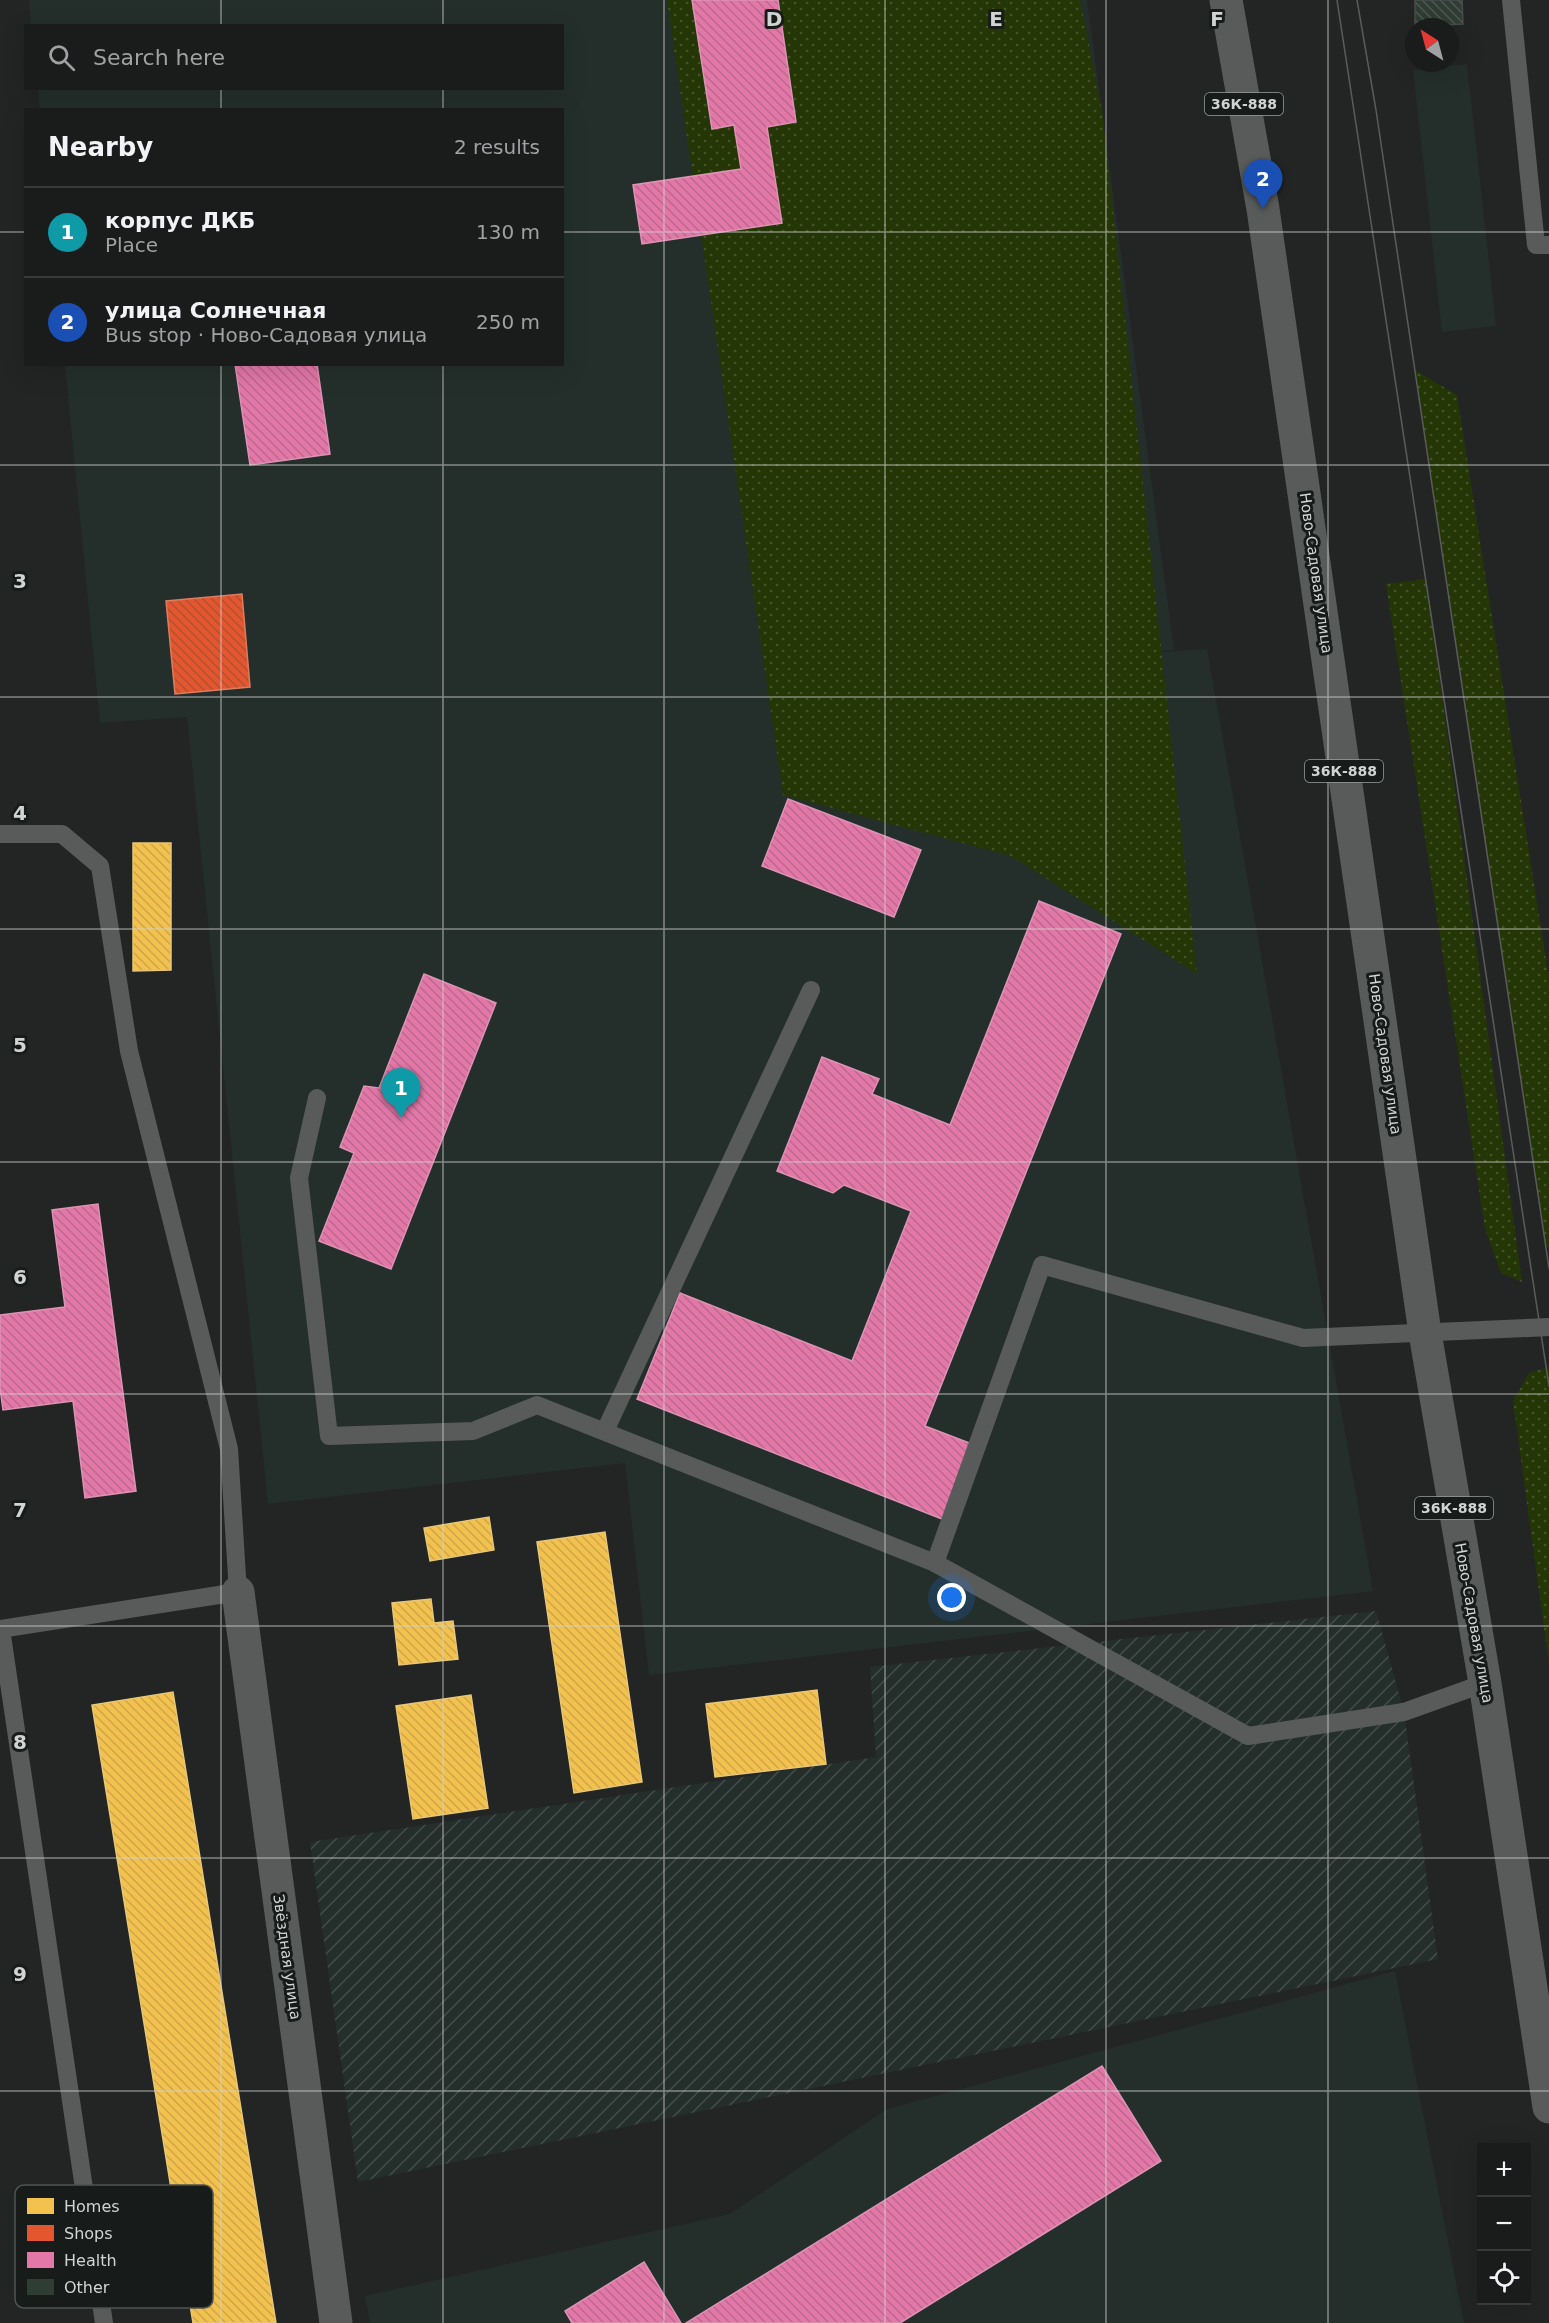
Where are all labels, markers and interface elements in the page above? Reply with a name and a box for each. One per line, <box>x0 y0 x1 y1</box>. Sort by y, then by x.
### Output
text: D <box>766 7 782 31</box>
text: E <box>989 7 1003 31</box>
text: F <box>1210 7 1224 31</box>
north arrow <box>1405 18 1459 72</box>
search box <box>24 24 564 90</box>
icon: search <box>45 41 78 74</box>
text: Search here <box>93 45 225 70</box>
road number: 36К-888 <box>1205 93 1283 115</box>
text: Nearby <box>48 132 153 162</box>
text: 2 results <box>454 135 540 159</box>
pin: 2 <box>1244 160 1282 209</box>
text: корпус ДКБ <box>105 208 255 233</box>
text: 1 <box>61 220 74 244</box>
text: 130 m <box>476 220 540 244</box>
text: Place <box>105 233 158 257</box>
text: улица Солнечная <box>105 298 326 323</box>
text: 2 <box>61 310 74 334</box>
text: 250 m <box>476 310 540 334</box>
text: Bus stop · Ново-Садовая улица <box>105 323 427 347</box>
street label: Ново-Садовая улица <box>1296 491 1336 655</box>
text: 3 <box>13 569 27 593</box>
road number: 36К-888 <box>1305 760 1383 782</box>
text: 4 <box>13 801 27 825</box>
street label: Ново-Садовая улица <box>1365 972 1405 1136</box>
text: 5 <box>13 1033 27 1057</box>
pin: 1 <box>382 1068 420 1118</box>
text: 6 <box>13 1265 27 1289</box>
road number: 36К-888 <box>1415 1497 1493 1519</box>
text: 7 <box>13 1498 27 1522</box>
street label: Ново-Садовая улица <box>1451 1541 1497 1705</box>
your location <box>937 1583 966 1612</box>
text: 8 <box>13 1730 27 1754</box>
street label: Звёздная улица <box>269 1893 305 2021</box>
text: 9 <box>13 1962 27 1986</box>
map controls <box>1477 2143 1531 2305</box>
button: + <box>1477 2143 1531 2197</box>
legend <box>15 2185 213 2308</box>
text: Homes <box>64 2197 120 2216</box>
button: − <box>1477 2197 1531 2251</box>
text: Shops <box>64 2224 113 2243</box>
text: Health <box>64 2251 117 2270</box>
button: locate <box>1477 2251 1531 2305</box>
text: Other <box>64 2278 110 2297</box>

